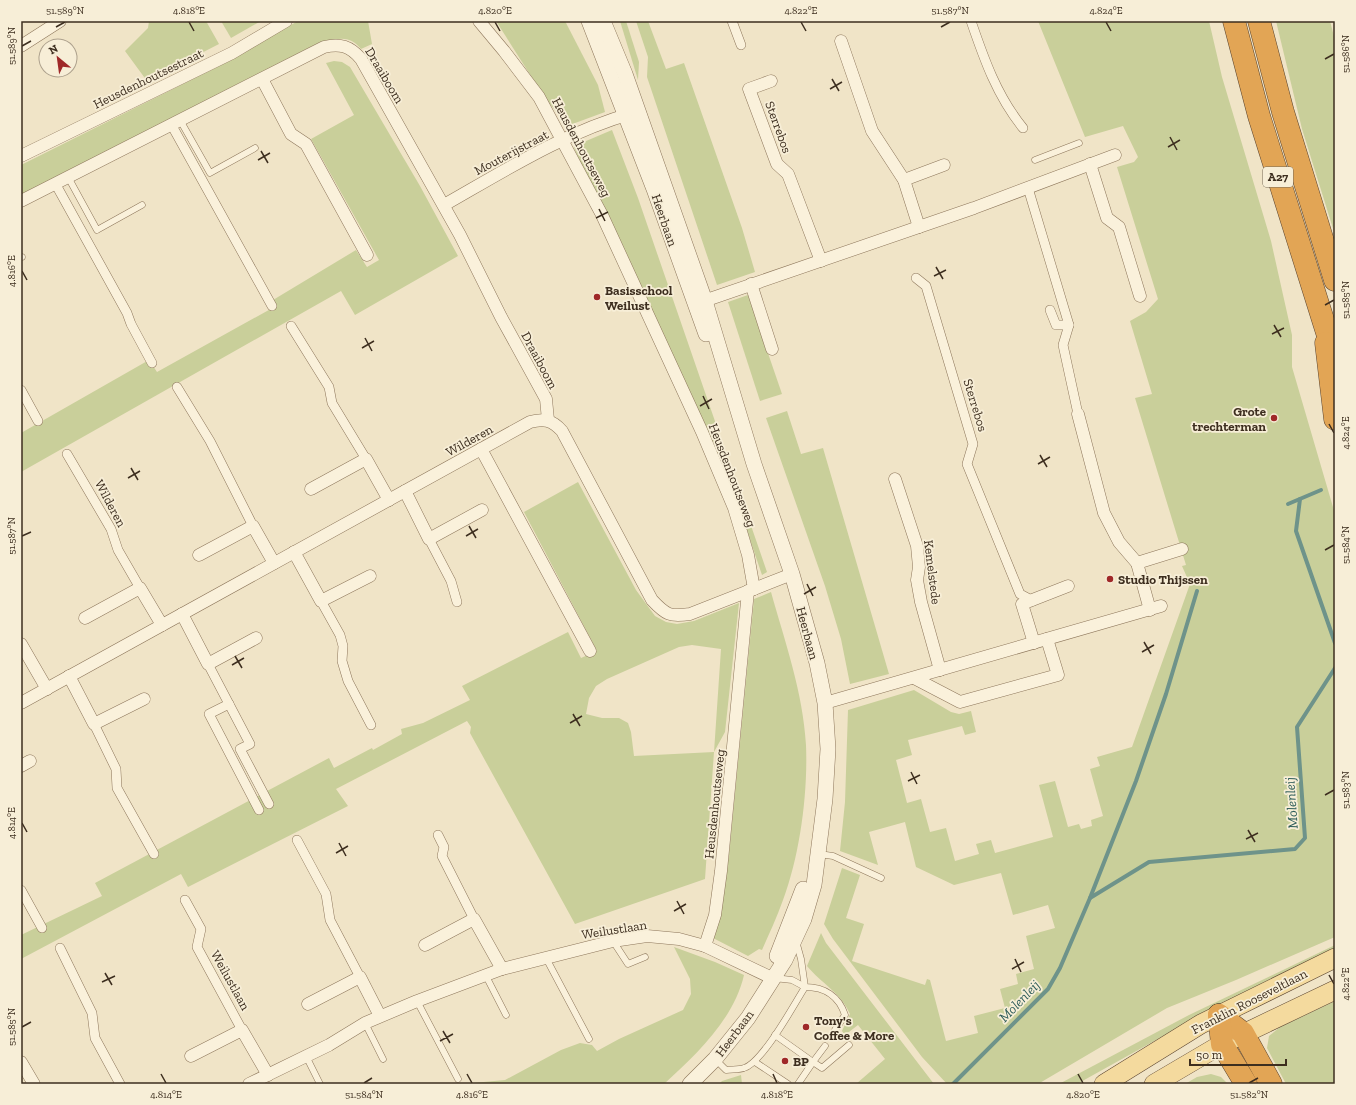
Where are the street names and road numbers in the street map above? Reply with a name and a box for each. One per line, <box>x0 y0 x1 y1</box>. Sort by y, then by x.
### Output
street label: Heusdenhoutsestraat <box>91 45 206 112</box>
street label: Draaiboom <box>362 45 407 106</box>
street label: Heusdenhoutseweg <box>549 95 614 199</box>
street label: Sterrebos <box>762 99 795 155</box>
street label: Mouterijstraat <box>472 127 551 179</box>
road number: A27 <box>1263 167 1293 187</box>
street label: Heerbaan <box>649 192 681 249</box>
street label: Draaiboom <box>518 329 561 392</box>
street label: Sterrebos <box>960 377 991 434</box>
street label: Wilderen <box>443 421 496 459</box>
street label: Heusdenhoutseweg <box>706 421 759 529</box>
street label: Wilderen <box>92 477 129 530</box>
street label: Kemelstede <box>921 539 944 605</box>
street label: Heerbaan <box>793 605 822 662</box>
street label: Heusdenhoutseweg <box>701 749 728 860</box>
street label: Weilustlaan <box>580 917 648 942</box>
street label: Weilustlaan <box>208 948 253 1013</box>
street label: Franklin Rooseveltlaan <box>1189 966 1310 1037</box>
street label: Heerbaan <box>712 1007 757 1059</box>

